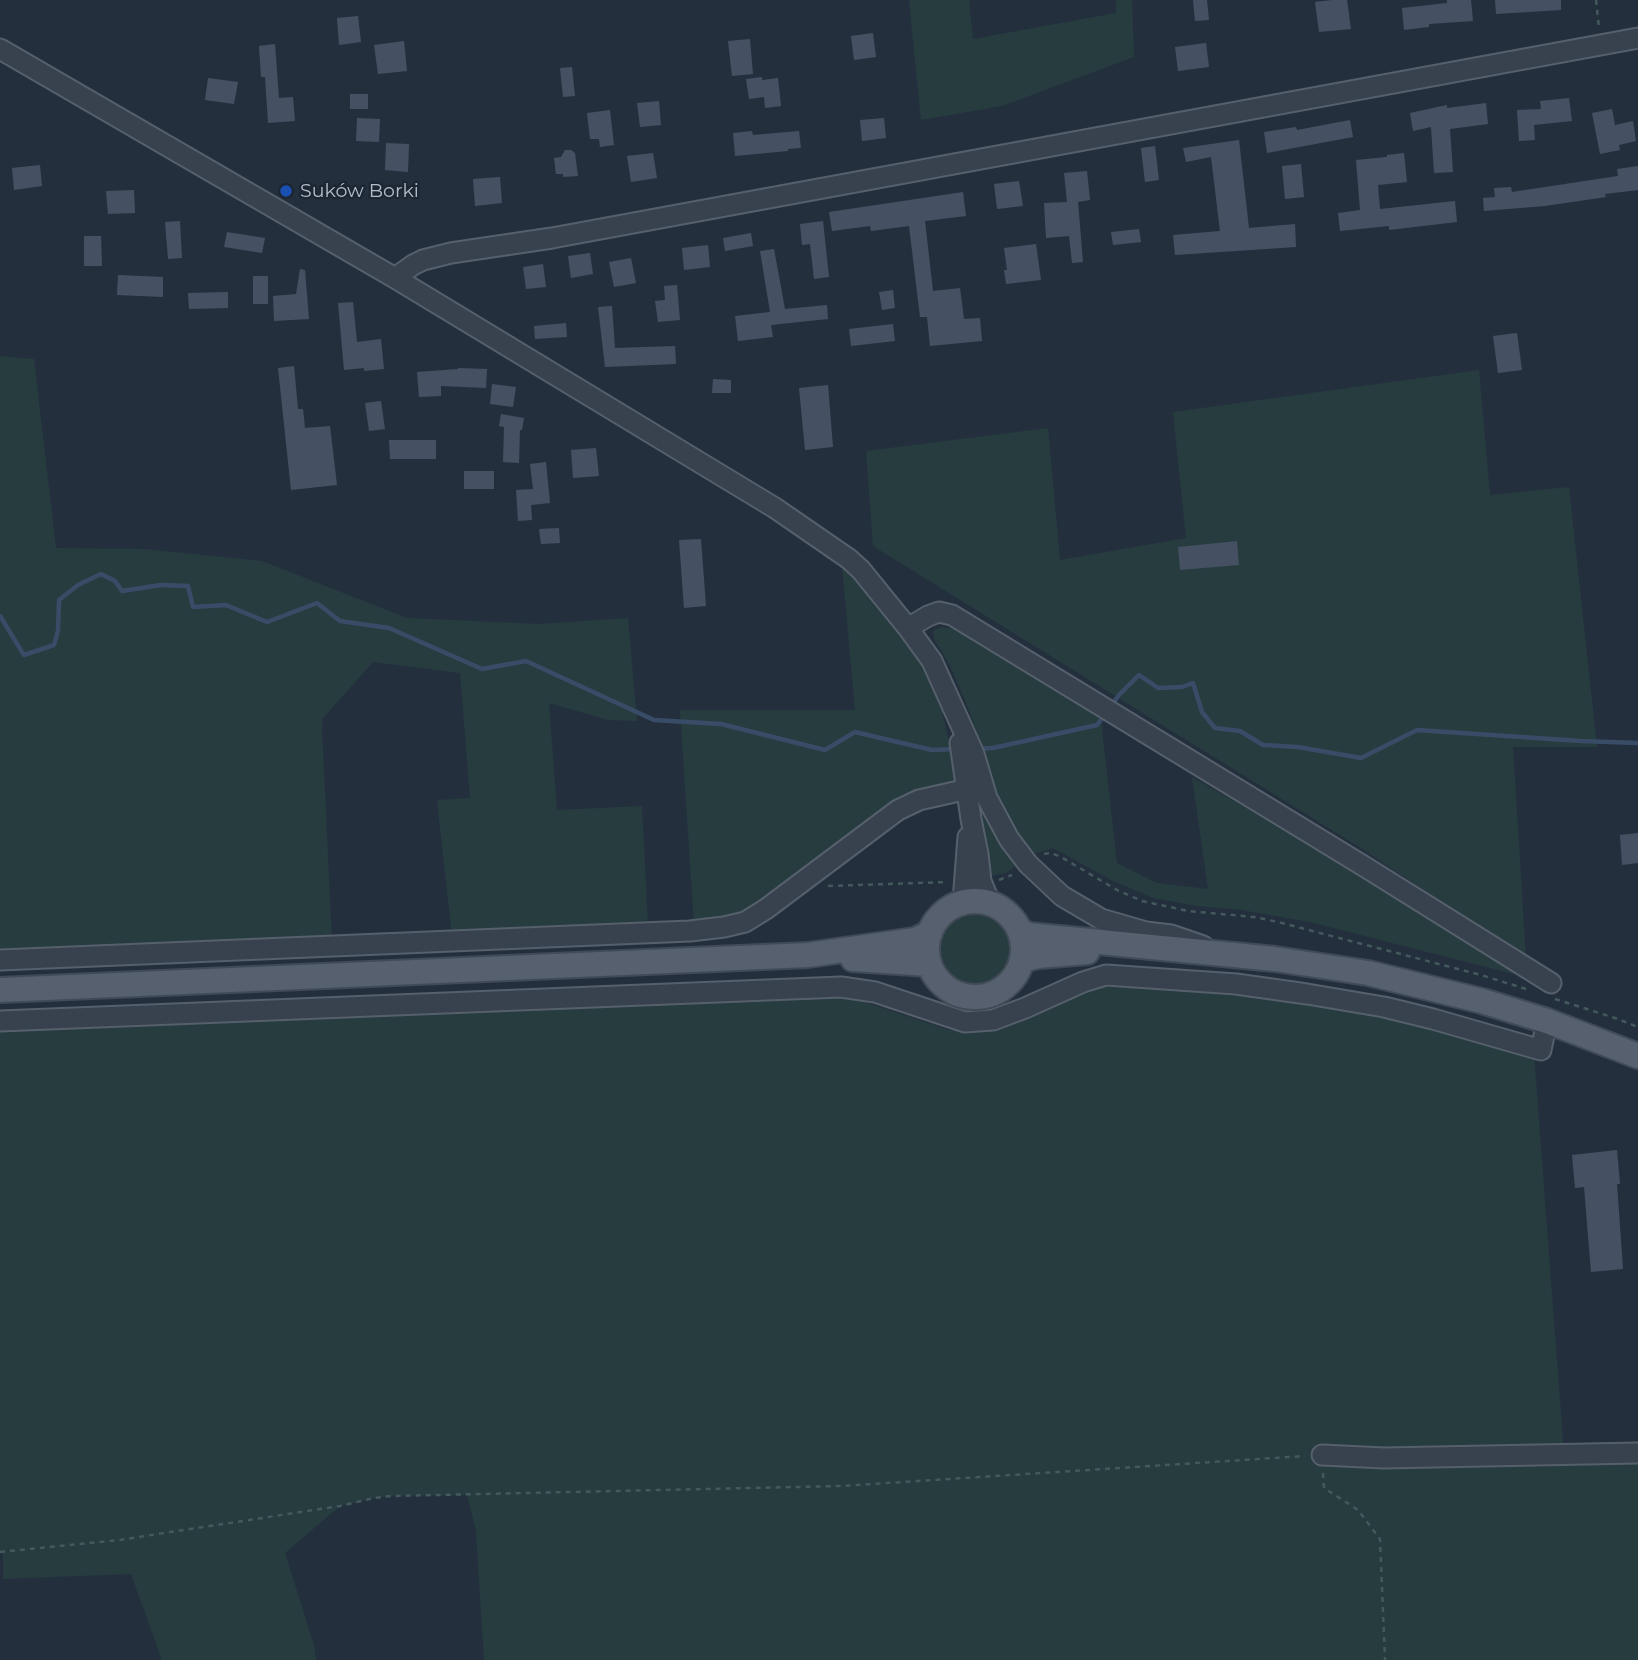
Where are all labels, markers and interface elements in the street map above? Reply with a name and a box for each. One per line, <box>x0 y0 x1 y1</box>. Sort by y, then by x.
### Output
place label: Suków Borki <box>300 180 419 202</box>
marker: Suków Borki <box>278 183 294 199</box>

